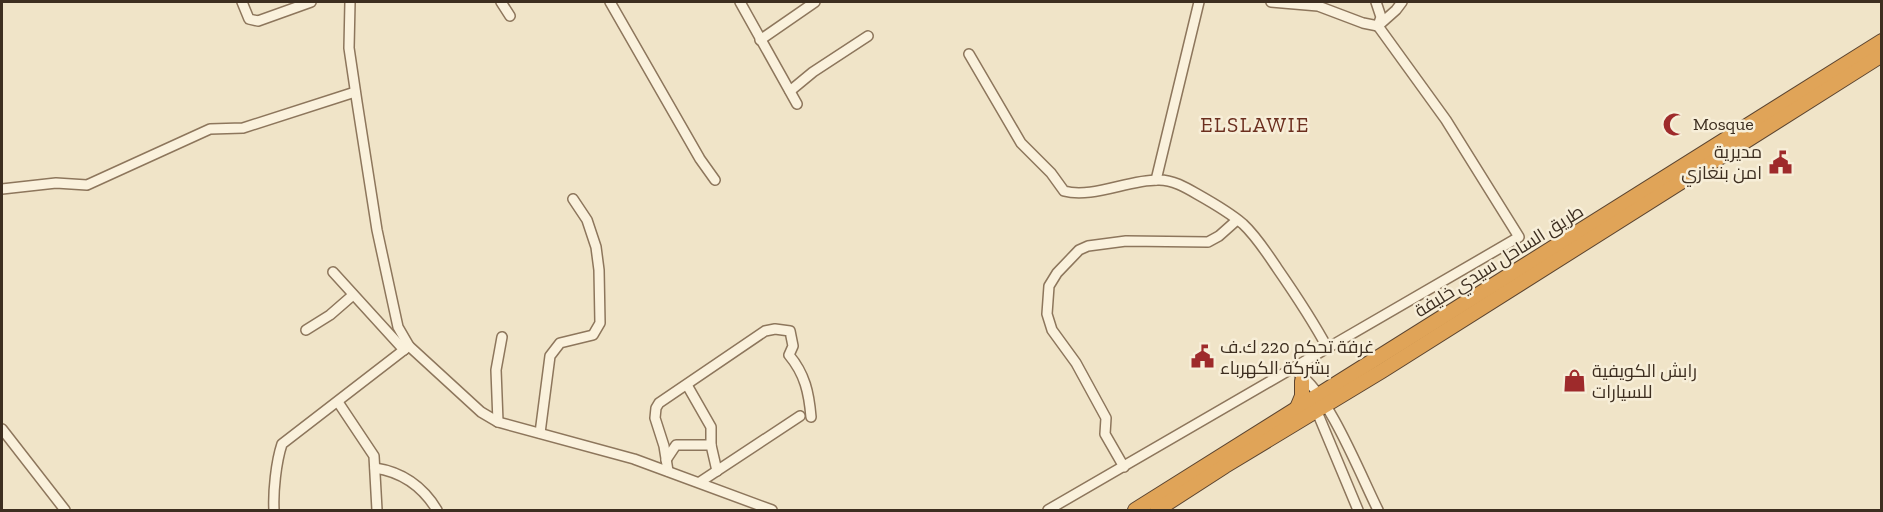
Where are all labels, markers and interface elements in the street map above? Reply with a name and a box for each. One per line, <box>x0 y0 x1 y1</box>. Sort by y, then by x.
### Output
mosque icon: Mosque <box>1662 111 1688 137</box>
district label: ELSLAWIE <box>1200 112 1310 137</box>
place label: Mosque <box>1693 113 1754 135</box>
place label: مديرية امن بنغازي <box>1681 141 1762 187</box>
public building icon: مديرية امن بنغازي <box>1767 149 1793 175</box>
street label: طريق الساحل سيدي خليفة <box>1410 200 1589 325</box>
place label: غرفة تحكم 220 ك.ف بشركة الكهرباء <box>1220 336 1374 379</box>
public building icon: غرفة تحكم 220 ك.ف بشركة الكهرباء <box>1189 344 1215 370</box>
place label: رابش الكويفية للسيارات <box>1592 360 1697 403</box>
shop icon: رابش الكويفية للسيارات <box>1561 368 1587 394</box>

